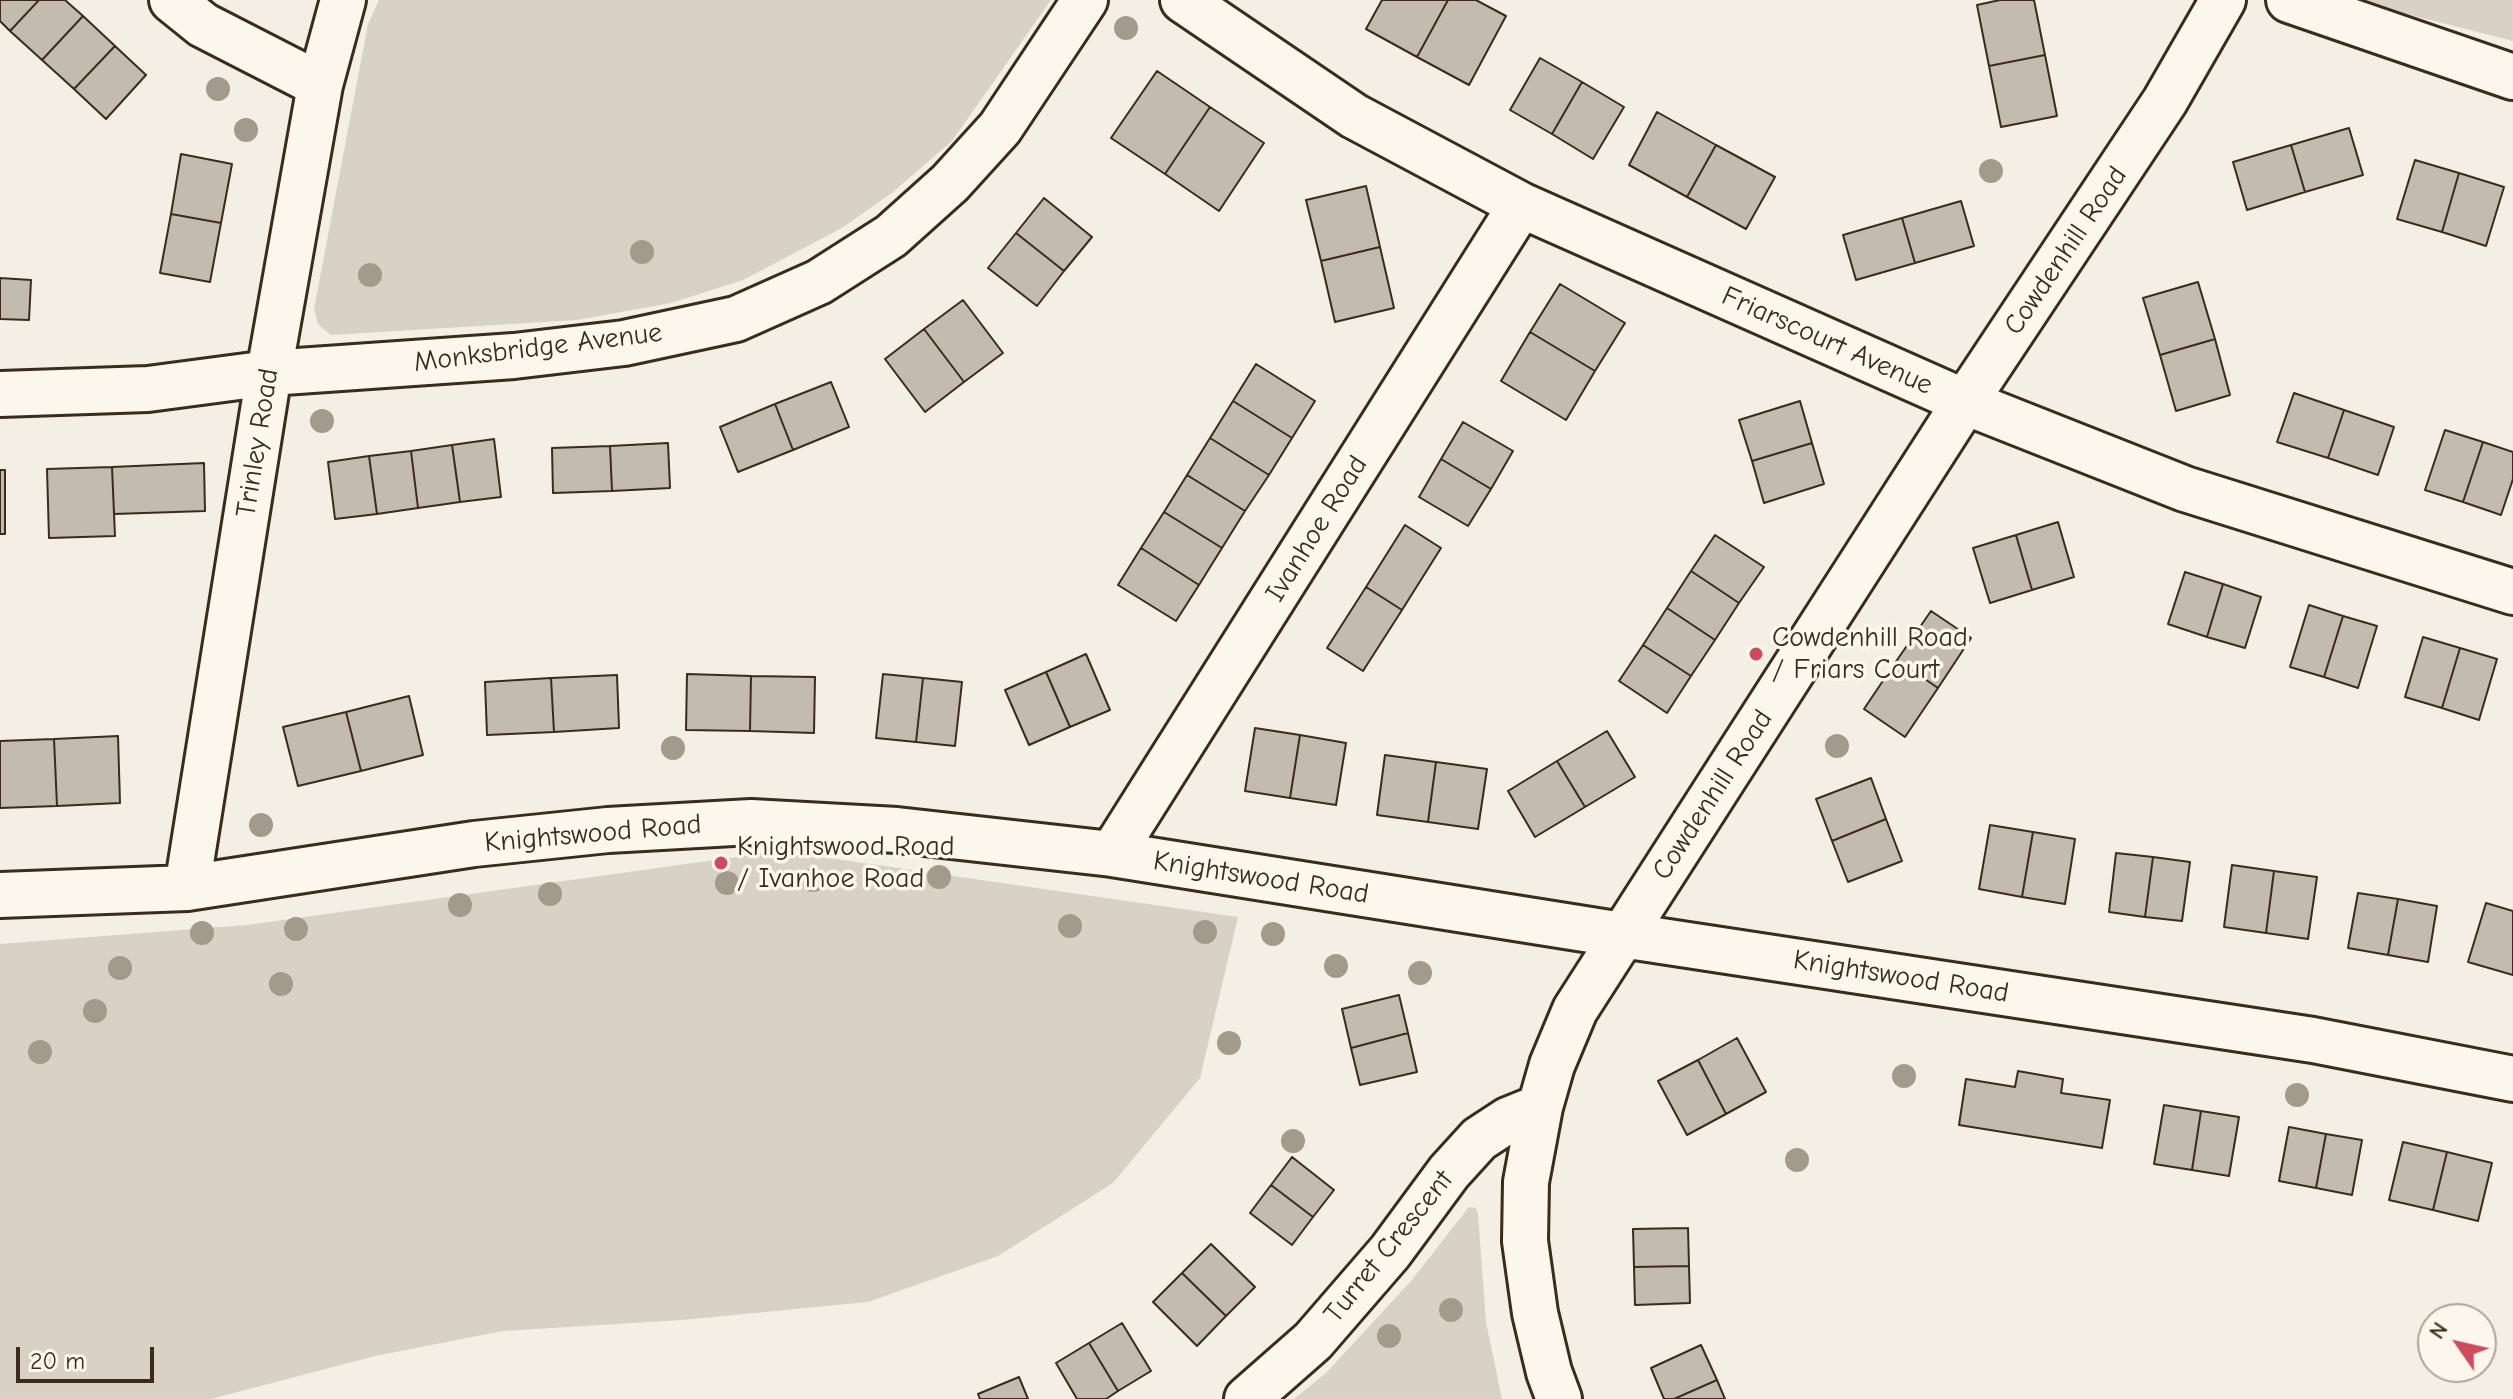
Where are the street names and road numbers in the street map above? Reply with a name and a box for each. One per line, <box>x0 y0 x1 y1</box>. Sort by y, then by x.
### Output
street label: Cowdenhill Road <box>1997 160 2135 342</box>
street label: Friarscourt Avenue <box>1716 279 1938 403</box>
street label: Monksbridge Avenue <box>412 316 664 380</box>
street label: Trinley Road <box>230 366 286 520</box>
street label: Ivanhoe Road <box>1259 450 1375 608</box>
street label: Cowdenhill Road <box>1646 704 1780 886</box>
street label: Knightswood Road <box>483 808 703 860</box>
street label: Knightswood Road <box>1151 844 1371 912</box>
street label: Knightswood Road <box>1791 943 2011 1011</box>
street label: Turret Crescent <box>1317 1164 1461 1330</box>

